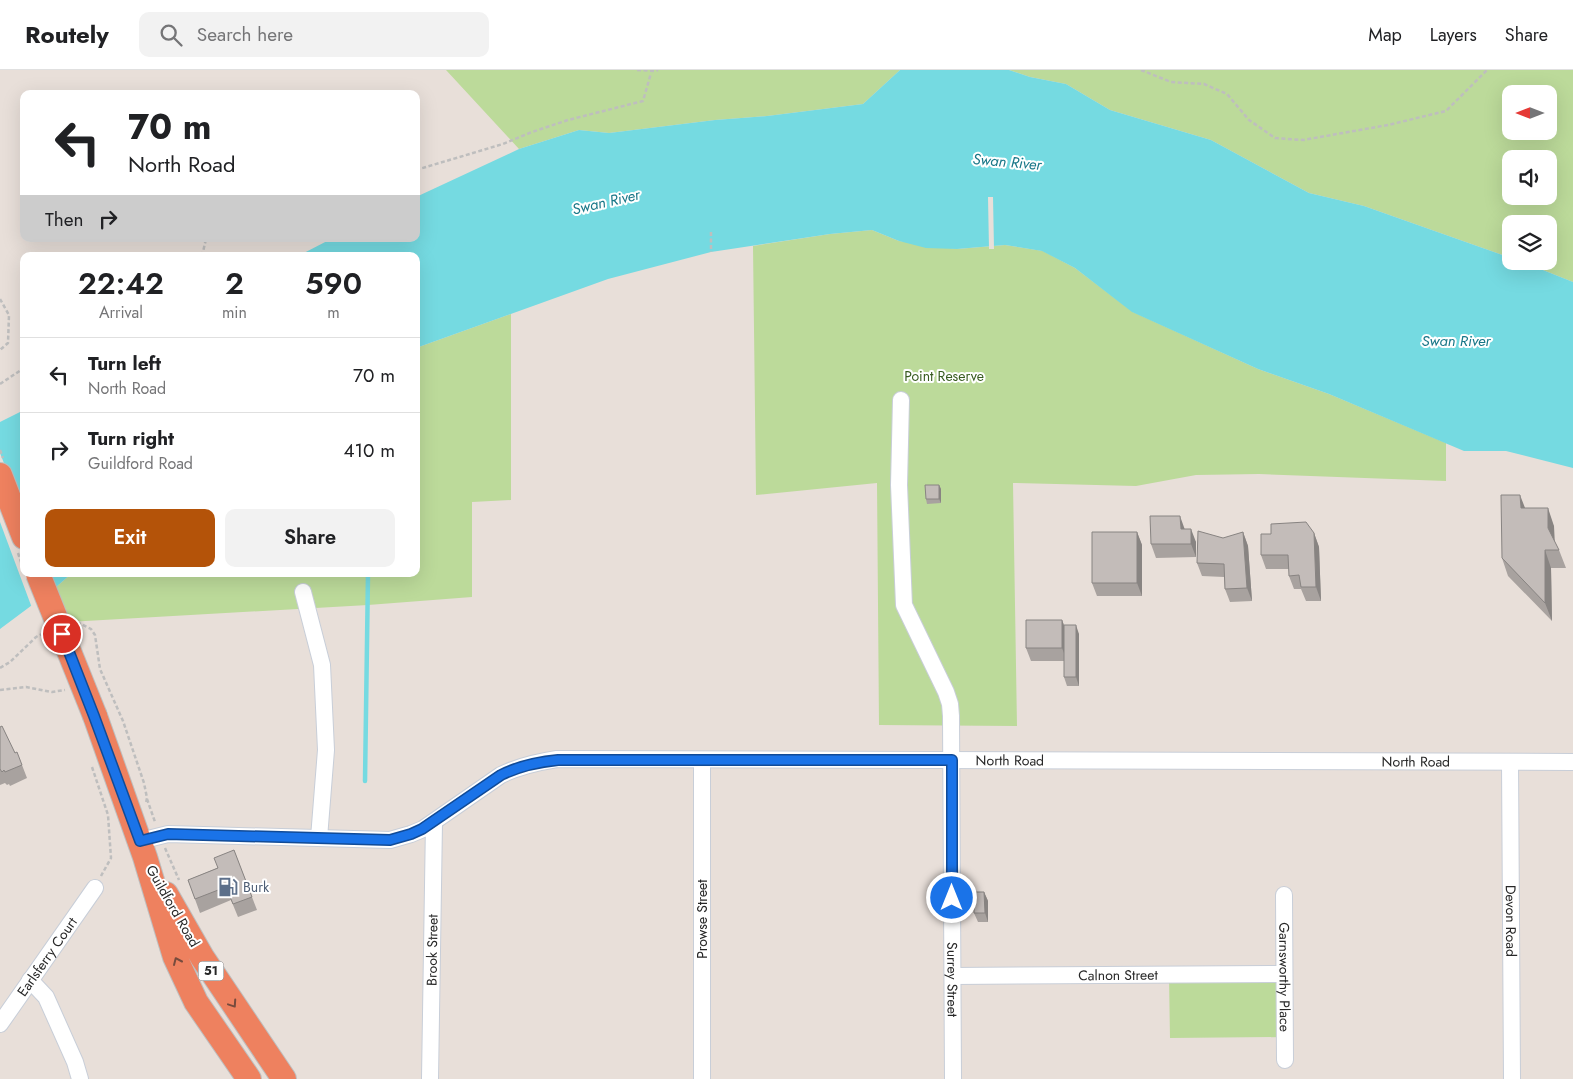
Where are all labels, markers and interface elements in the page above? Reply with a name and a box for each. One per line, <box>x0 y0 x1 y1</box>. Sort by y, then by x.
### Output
search box <box>139 12 489 57</box>
text: Routely <box>25 17 109 52</box>
icon: search <box>157 21 185 49</box>
text: Search here <box>197 21 293 48</box>
text: Map <box>1368 22 1402 48</box>
text: Layers <box>1430 22 1477 48</box>
text: Share <box>1505 22 1548 48</box>
north arrow <box>1502 85 1558 140</box>
map controls <box>1502 85 1557 270</box>
text: 70 m <box>128 102 211 152</box>
icon: left <box>45 110 110 175</box>
text: North Road <box>128 148 236 180</box>
water label: Swan River <box>972 148 1043 176</box>
button: sound <box>1502 150 1557 205</box>
water label: Swan River <box>570 183 643 220</box>
icon: right <box>94 205 122 233</box>
text: Then <box>45 206 84 233</box>
button: layers <box>1502 215 1557 270</box>
text: 22:42 <box>78 262 164 305</box>
text: 2 <box>225 262 244 305</box>
text: 590 <box>305 262 362 305</box>
text: Arrival <box>99 301 143 324</box>
text: min <box>222 301 247 324</box>
text: m <box>327 301 340 324</box>
water label: Swan River <box>1422 330 1491 352</box>
text: Turn left <box>88 350 161 377</box>
icon: left <box>45 361 73 389</box>
text: 70 m <box>353 362 395 389</box>
park label: Point Reserve <box>904 366 984 386</box>
text: North Road <box>88 377 166 400</box>
text: Turn right <box>88 425 174 452</box>
icon: right <box>45 436 73 464</box>
text: 410 m <box>343 437 395 464</box>
text: Guildford Road <box>88 452 193 475</box>
button: Exit <box>45 509 215 567</box>
button: Share <box>225 509 395 567</box>
pin <box>41 613 83 655</box>
icon: arrive <box>48 620 76 648</box>
street label: North Road <box>976 750 1044 770</box>
street label: North Road <box>1382 751 1450 772</box>
street label: Guildford Road <box>141 861 205 951</box>
position arrow <box>925 871 977 923</box>
fuel station icon: Burk <box>217 876 239 898</box>
place label: Burk <box>243 877 270 897</box>
street label: Prowse Street <box>692 879 712 959</box>
street label: Devon Road <box>1501 885 1521 957</box>
street label: Earlsferry Court <box>12 913 82 1000</box>
street label: Brook Street <box>421 913 443 986</box>
street label: Garnsworthy Place <box>1274 922 1295 1032</box>
street label: Surrey Street <box>942 942 963 1018</box>
one-way arrow <box>173 957 183 966</box>
road number: 51 <box>198 961 224 980</box>
street label: Calnon Street <box>1078 965 1158 985</box>
one-way arrow <box>227 999 237 1008</box>

